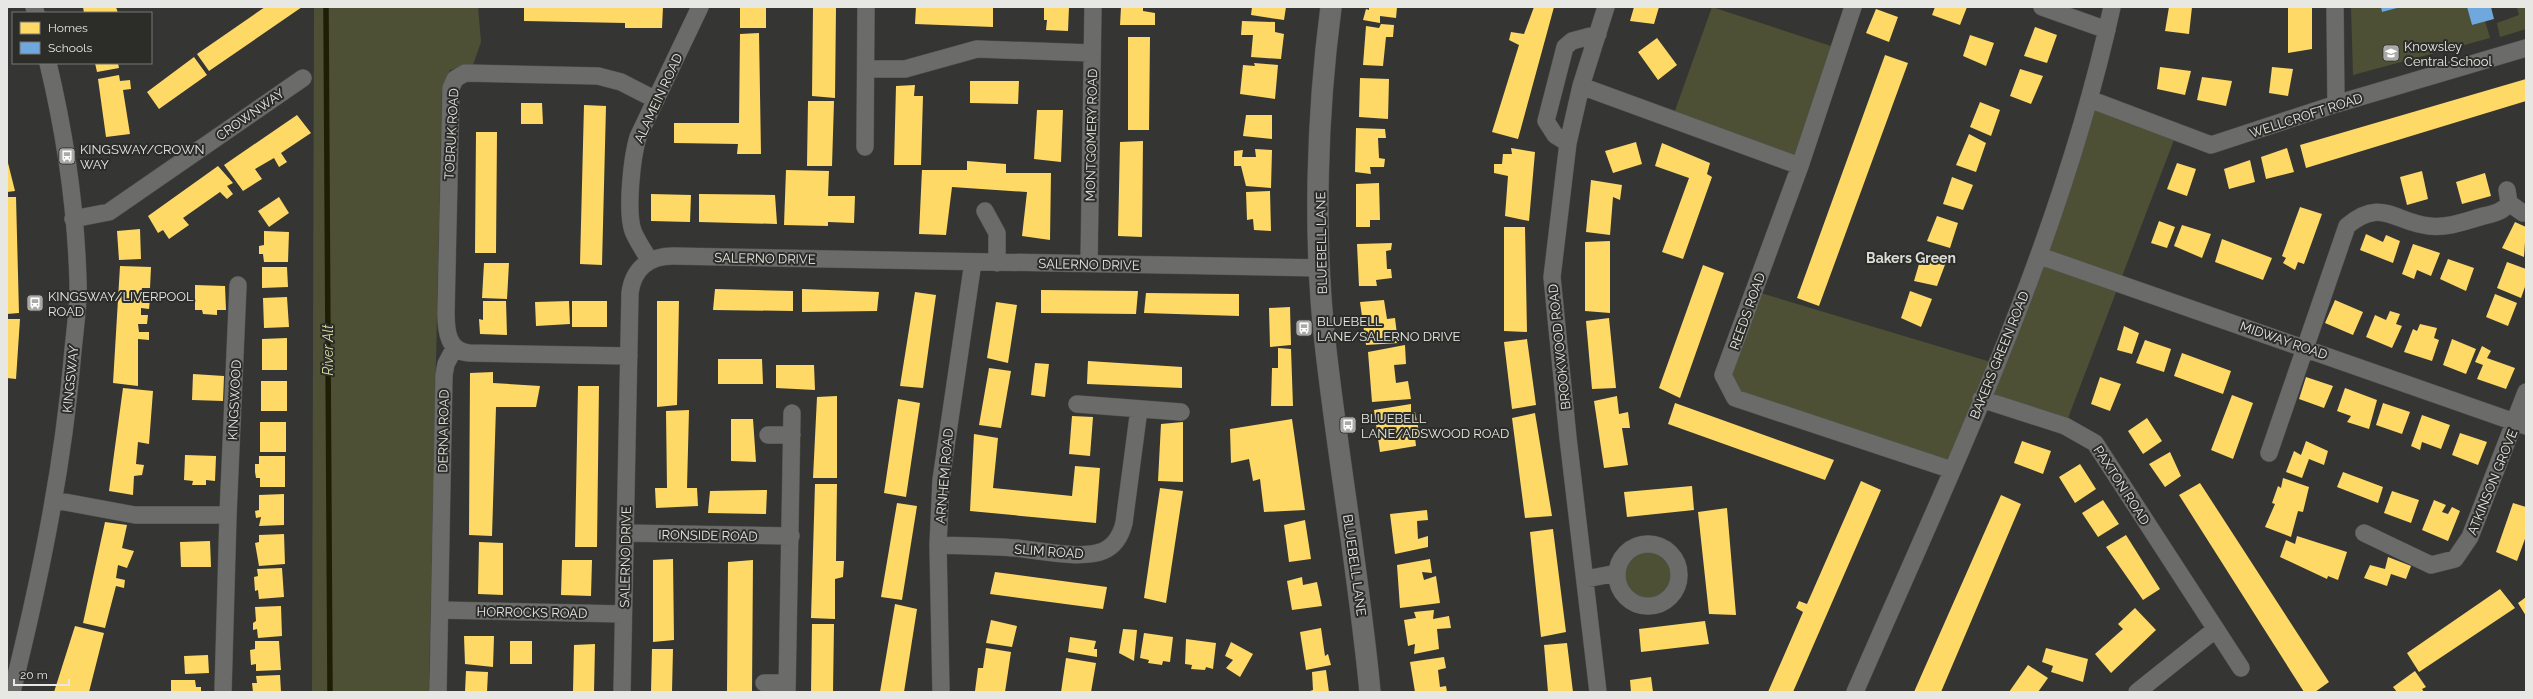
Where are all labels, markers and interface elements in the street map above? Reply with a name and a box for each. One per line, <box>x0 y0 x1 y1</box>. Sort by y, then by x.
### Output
legend <box>12 12 152 64</box>
text: Homes <box>48 21 88 35</box>
place label: Knowsley Central School <box>2404 39 2493 69</box>
text: Schools <box>48 41 92 55</box>
school or university icon: Knowsley Central School <box>2381 43 2401 63</box>
street label: ALAMEIN ROAD <box>631 51 686 145</box>
street label: MONTGOMERY ROAD <box>1083 69 1100 201</box>
street label: CROWNWAY <box>213 85 288 143</box>
street label: TOBRUK ROAD <box>442 88 461 180</box>
street label: WELLCROFT ROAD <box>2248 90 2365 141</box>
place label: KINGSWAY/CROWN WAY <box>80 142 205 172</box>
bus stop icon: KINGSWAY/CROWN WAY <box>57 146 77 166</box>
street label: BLUEBELL LANE <box>1313 192 1330 294</box>
street label: SALERNO DRIVE <box>714 250 816 267</box>
district label: Bakers Green <box>1866 250 1956 266</box>
street label: SALERNO DRIVE <box>1038 256 1140 273</box>
street label: REEDS ROAD <box>1727 271 1768 352</box>
street label: BROOKWOOD ROAD <box>1545 283 1574 411</box>
place label: KINGSWAY/LIVERPOOL ROAD <box>48 289 194 319</box>
street label: BAKERS GREEN ROAD <box>1967 289 2032 421</box>
bus stop icon: KINGSWAY/LIVERPOOL ROAD <box>25 293 45 313</box>
place label: BLUEBELL LANE/SALERNO DRIVE <box>1317 314 1461 344</box>
bus stop icon: BLUEBELL LANE/SALERNO DRIVE <box>1294 318 1314 338</box>
street label: MIDWAY ROAD <box>2238 318 2330 362</box>
water label: River Alt <box>320 324 336 375</box>
street label: KINGSWAY <box>60 344 82 413</box>
street label: KINGSWOOD <box>225 359 244 441</box>
street label: DERNA ROAD <box>435 389 452 473</box>
place label: BLUEBELL LANE/ADSWOOD ROAD <box>1361 411 1509 441</box>
bus stop icon: BLUEBELL LANE/ADSWOOD ROAD <box>1338 415 1358 435</box>
street label: ATKINSON GROVE <box>2464 427 2521 537</box>
street label: ARNHEM ROAD <box>933 428 956 524</box>
street label: PAXTON ROAD <box>2090 443 2153 528</box>
street label: SALERNO DRIVE <box>617 506 634 608</box>
street label: BLUEBELL LANE <box>1340 513 1369 617</box>
street label: IRONSIDE ROAD <box>658 527 758 544</box>
street label: SLIM ROAD <box>1014 542 1084 561</box>
street label: HORROCKS ROAD <box>477 604 587 621</box>
scale bar <box>14 661 69 687</box>
text: 20 m <box>20 668 48 682</box>

